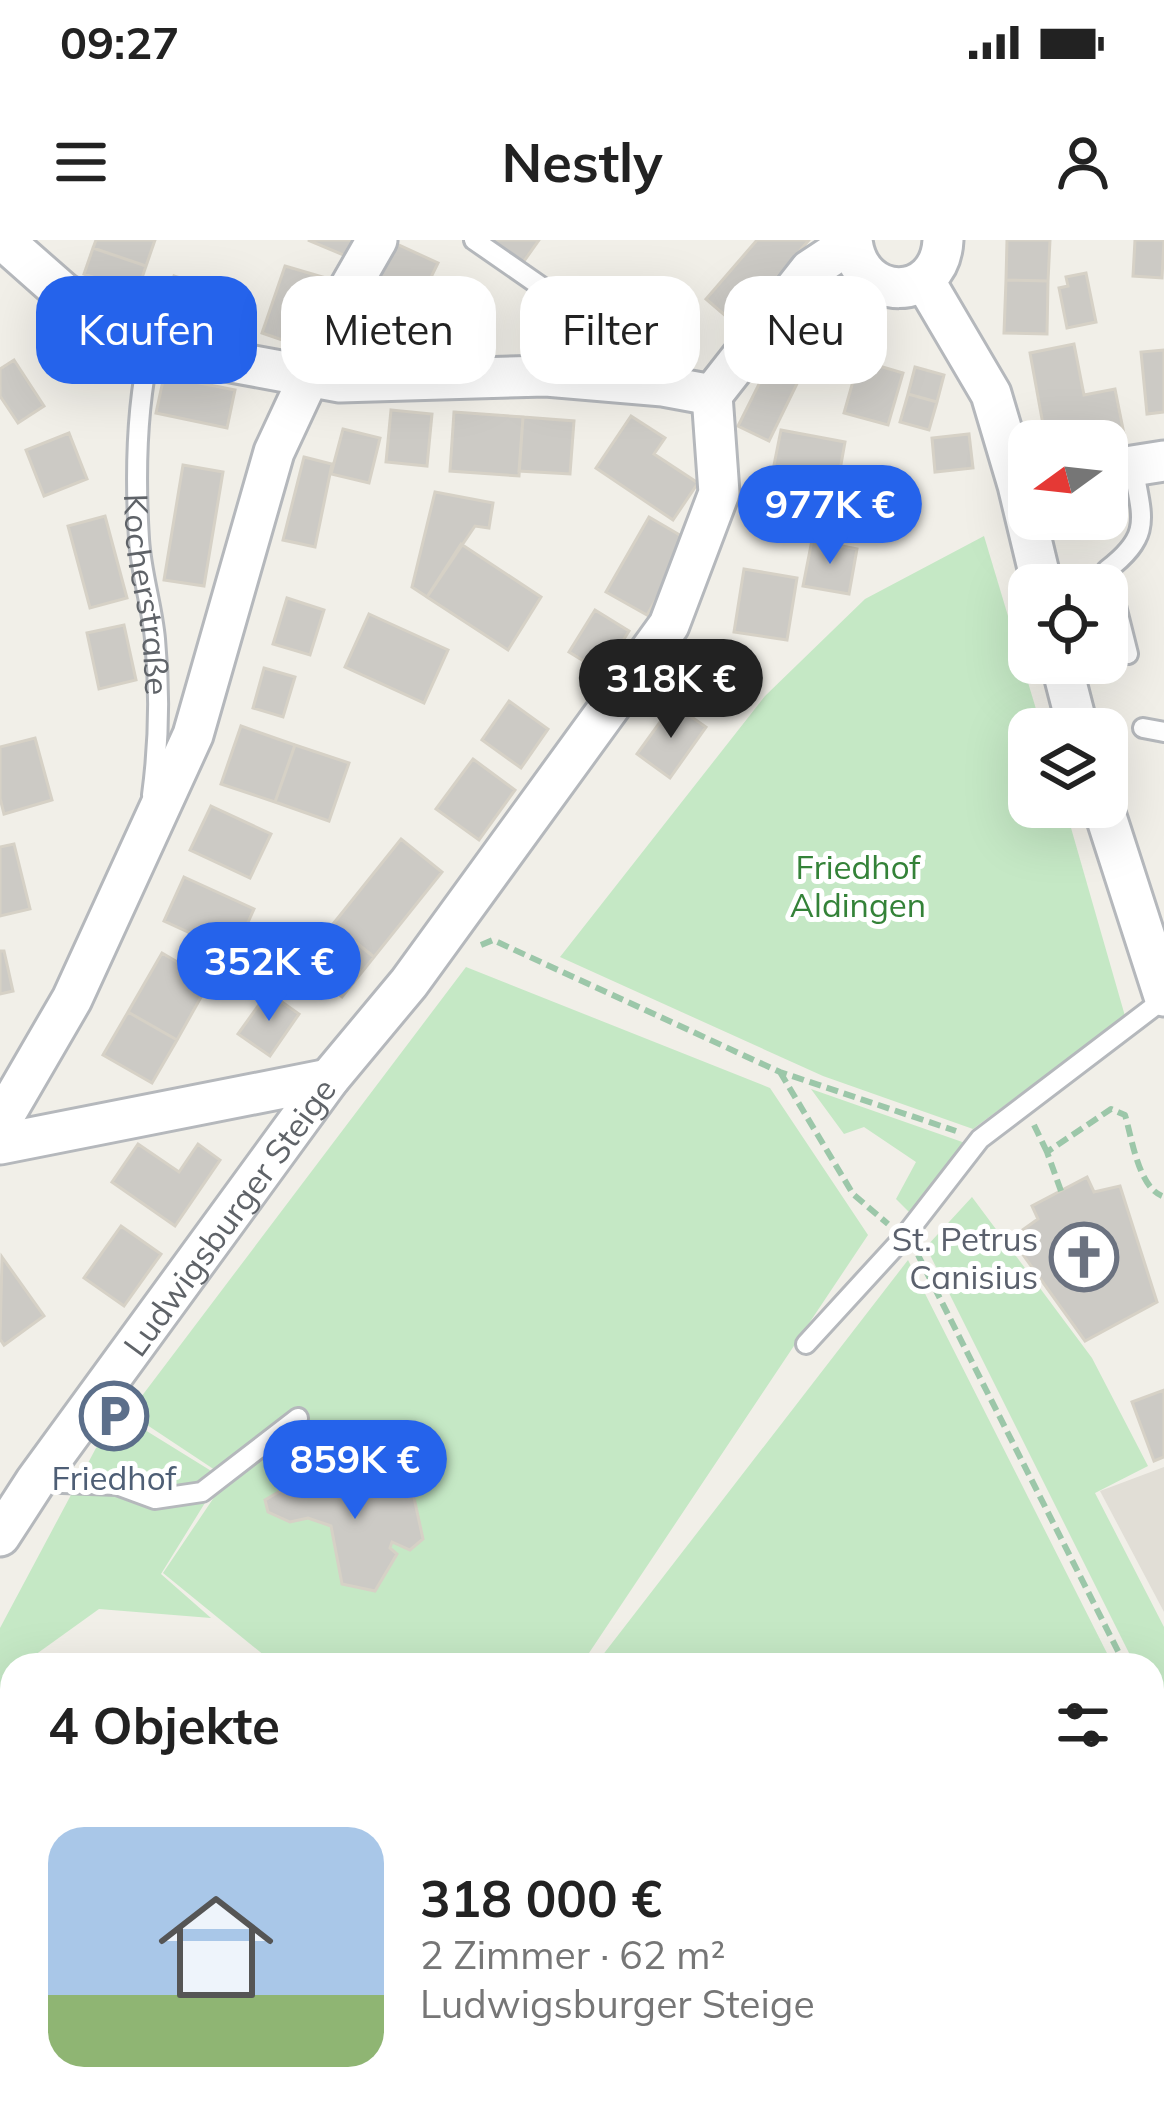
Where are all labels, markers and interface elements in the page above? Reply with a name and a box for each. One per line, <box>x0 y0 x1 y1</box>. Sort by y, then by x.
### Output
text: 09:27 <box>60 14 179 70</box>
text: Nestly <box>501 128 663 196</box>
icon: menu <box>48 129 114 195</box>
icon: person <box>1050 129 1116 195</box>
chip: Kaufen <box>36 276 257 384</box>
chip: Mieten <box>281 276 496 384</box>
chip: Filter <box>520 276 700 384</box>
chip: Neu <box>724 276 887 384</box>
north arrow <box>1008 420 1128 540</box>
map controls <box>1008 420 1128 828</box>
pin: 977K € <box>732 465 928 567</box>
text: 977K € <box>765 479 895 528</box>
street label: Kocherstraße <box>117 493 179 696</box>
button: locate <box>1008 564 1128 684</box>
pin: 318K € <box>573 639 769 741</box>
text: 318K € <box>606 653 736 702</box>
button: layers <box>1008 708 1128 828</box>
park label: Friedhof Aldingen <box>790 846 926 925</box>
pin: 352K € <box>171 922 367 1024</box>
text: 352K € <box>204 936 334 985</box>
street label: Ludwigsburger Steige <box>114 1069 344 1363</box>
place label: St. Petrus Canisius <box>892 1218 1038 1297</box>
church icon: St. Petrus Canisius <box>1049 1222 1119 1292</box>
parking icon: Friedhof <box>79 1381 149 1451</box>
pin: 859K € <box>257 1420 453 1522</box>
text: 859K € <box>290 1434 420 1483</box>
place label: Friedhof <box>52 1457 177 1498</box>
icon: filters <box>1050 1692 1116 1758</box>
text: 4 Objekte <box>48 1693 280 1757</box>
text: 318 000 € <box>420 1866 662 1930</box>
icon: home <box>144 1875 288 2019</box>
text: 2 Zimmer · 62 m² <box>420 1930 725 1979</box>
text: Ludwigsburger Steige <box>420 1979 815 2028</box>

